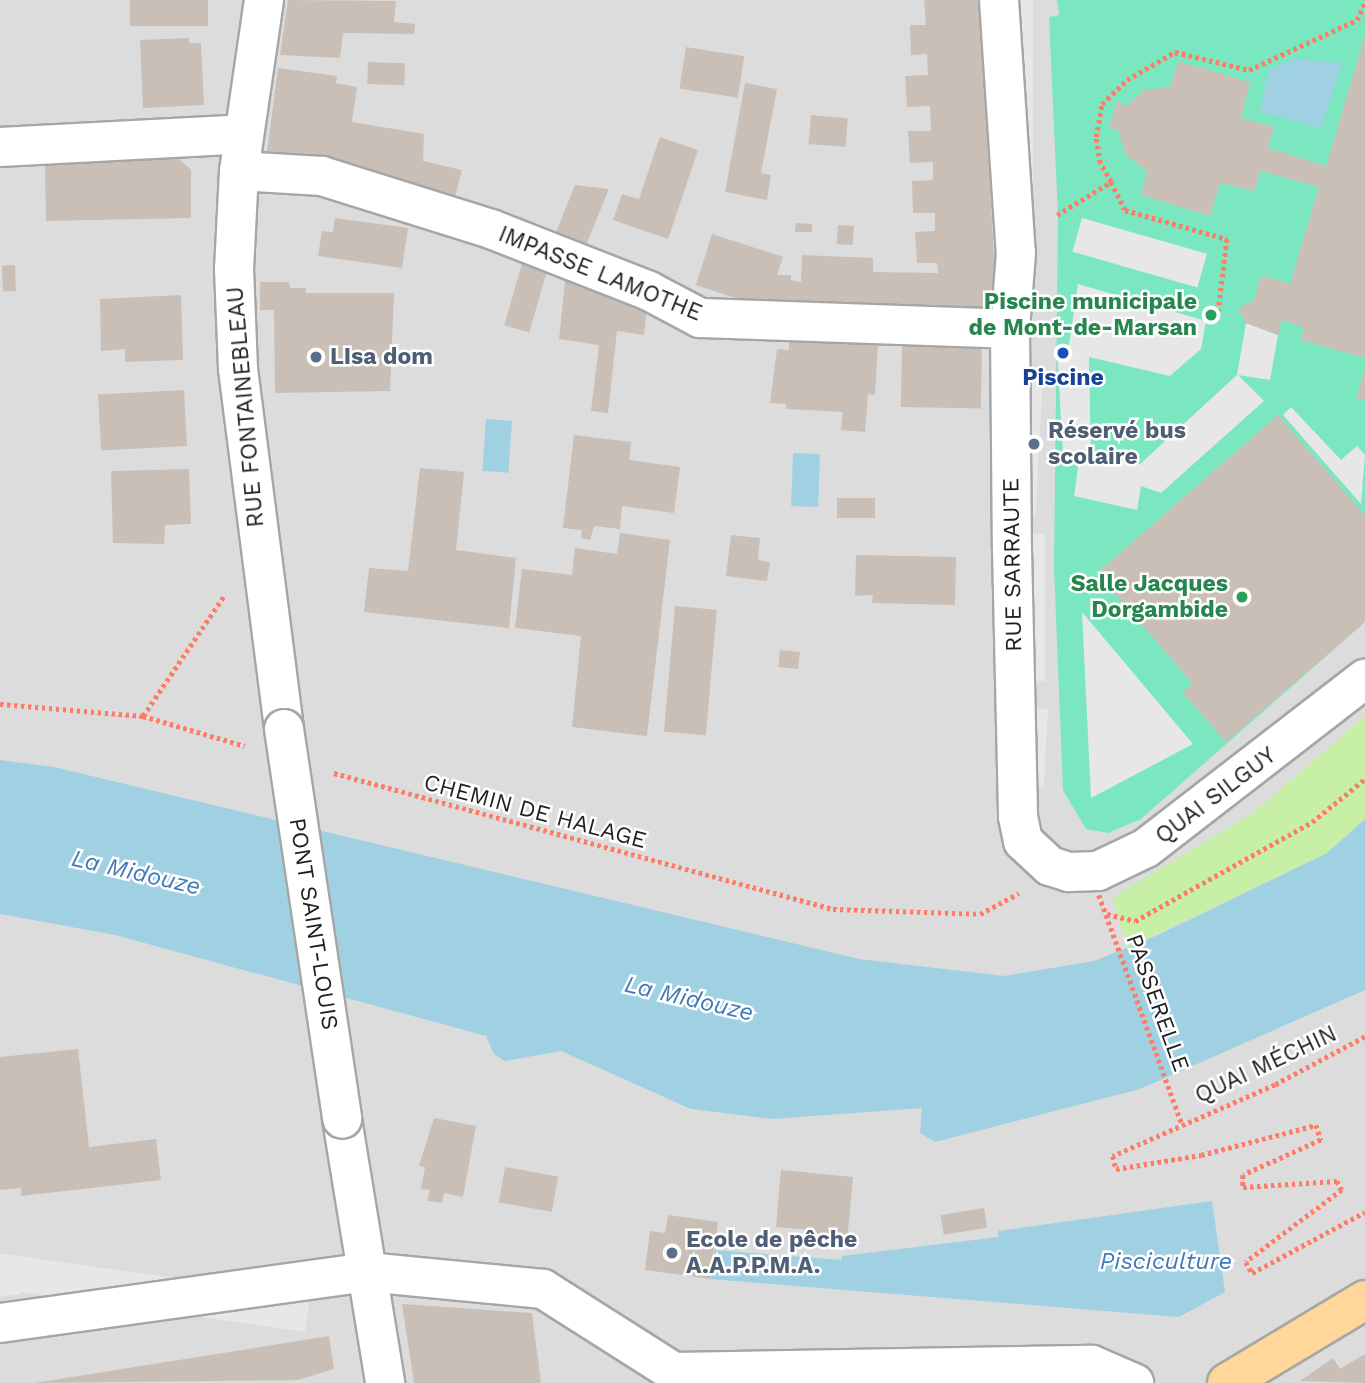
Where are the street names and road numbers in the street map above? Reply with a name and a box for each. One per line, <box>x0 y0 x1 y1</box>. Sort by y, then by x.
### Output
street label: IMPASSE LAMOTHE <box>494 221 706 327</box>
street label: RUE FONTAINEBLEAU <box>222 285 270 529</box>
street label: RUE SARRAUTE <box>998 478 1028 652</box>
street label: QUAI SILGUY <box>1150 742 1282 850</box>
street label: CHEMIN DE HALAGE <box>421 769 649 855</box>
street label: PONT SAINT-LOUIS <box>283 816 343 1032</box>
street label: PASSERELLE <box>1119 931 1195 1075</box>
street label: QUAI MÉCHIN <box>1191 1020 1341 1110</box>

